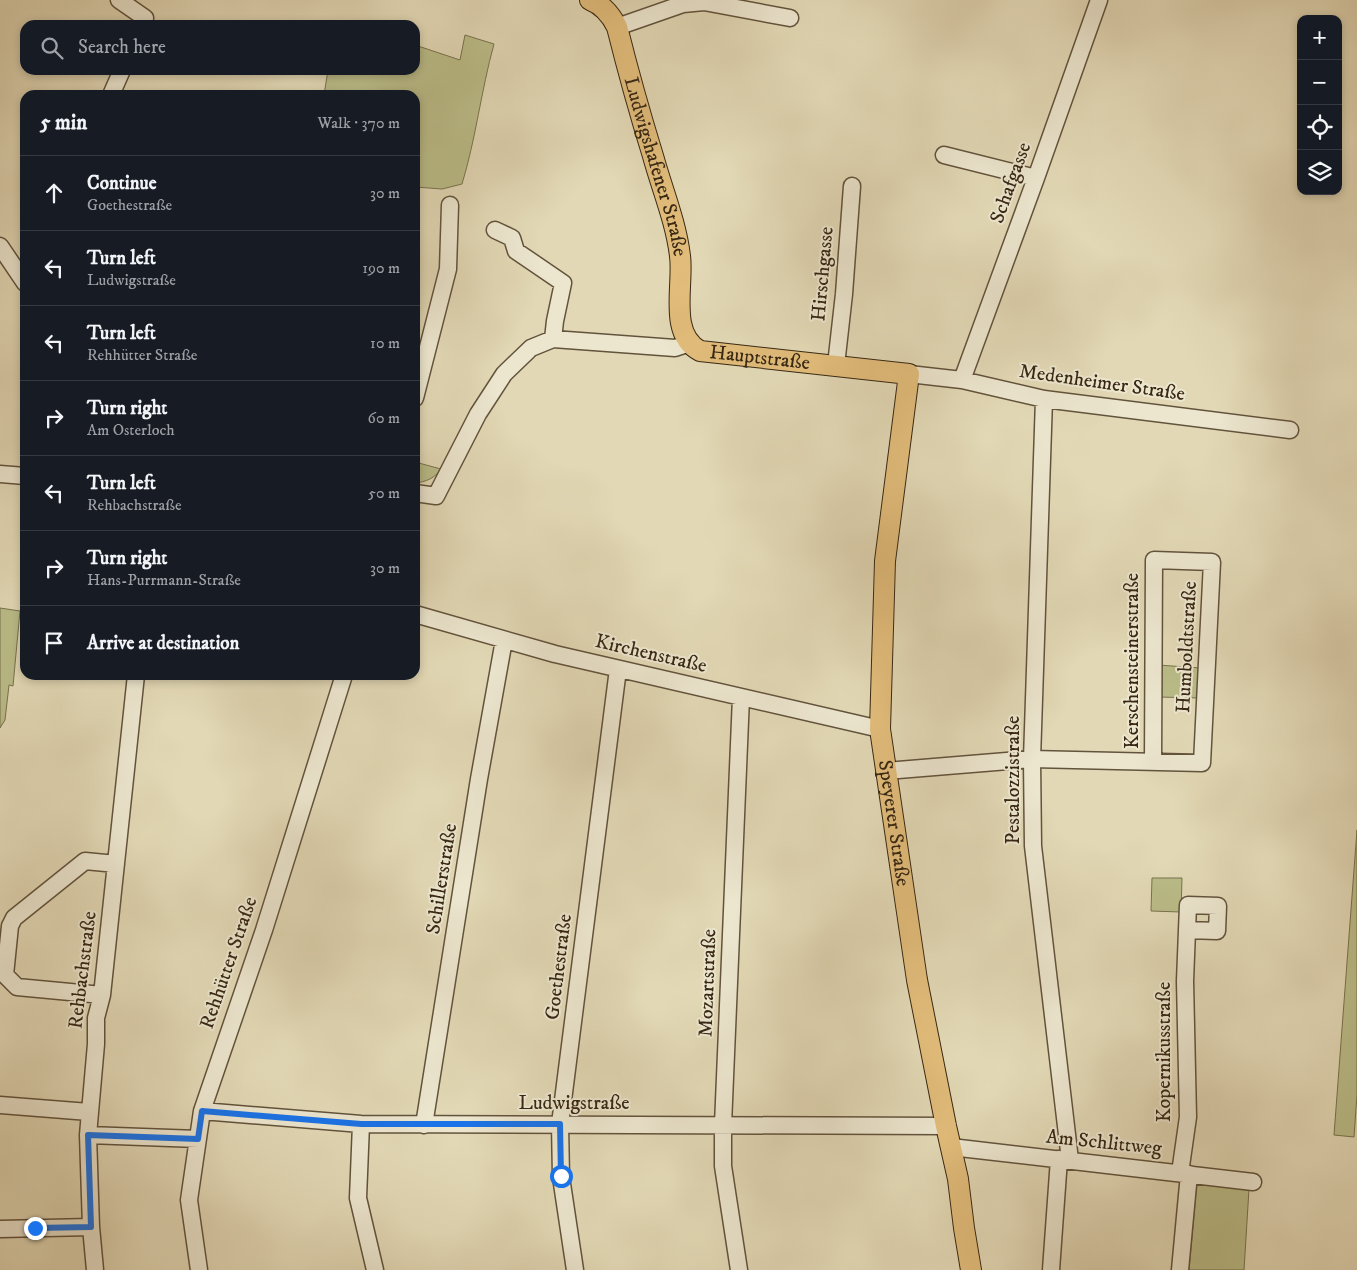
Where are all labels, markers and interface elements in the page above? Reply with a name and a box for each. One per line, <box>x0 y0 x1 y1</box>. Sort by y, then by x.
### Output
map controls <box>1297 15 1342 195</box>
button: + <box>1297 15 1342 60</box>
search box <box>20 20 420 75</box>
icon: search <box>38 34 66 62</box>
text: Search here <box>78 36 166 59</box>
button: − <box>1297 60 1342 105</box>
street label: Ludwigshafener Straße <box>618 74 692 258</box>
button: locate <box>1297 105 1342 150</box>
text: 5 min <box>40 110 87 136</box>
text: Walk · 370 m <box>318 113 400 133</box>
street label: Schafgasse <box>985 139 1037 227</box>
button: layers <box>1297 150 1342 195</box>
text: Continue <box>87 172 157 195</box>
icon: ahead <box>40 179 68 207</box>
text: 30 m <box>370 183 400 203</box>
text: Goethestraße <box>87 195 172 215</box>
street label: Hirschgasse <box>806 226 840 322</box>
text: Turn left <box>87 247 156 270</box>
icon: left <box>40 254 68 282</box>
text: 190 m <box>362 258 400 278</box>
text: Ludwigstraße <box>87 270 176 290</box>
text: Turn left <box>87 322 156 345</box>
icon: left <box>40 329 68 357</box>
text: 10 m <box>370 333 400 353</box>
street label: Hauptstraße <box>708 340 811 376</box>
text: Rehhütter Straße <box>87 345 197 365</box>
street label: Medenheimer Straße <box>1018 359 1186 407</box>
text: Turn right <box>87 397 167 420</box>
icon: right <box>40 404 68 432</box>
text: 60 m <box>368 408 400 428</box>
text: Am Osterloch <box>87 420 175 440</box>
text: Turn left <box>87 472 156 495</box>
icon: left <box>40 479 68 507</box>
text: 50 m <box>368 483 400 503</box>
text: Rehbachstraße <box>87 495 182 515</box>
text: Turn right <box>87 547 167 570</box>
icon: right <box>40 554 68 582</box>
text: 30 m <box>370 558 400 578</box>
text: Hans-Purrmann-Straße <box>87 570 241 590</box>
street label: Kerschensteinerstraße <box>1120 573 1145 749</box>
street label: Humboldtstraße <box>1171 580 1203 714</box>
icon: arrive <box>40 629 68 657</box>
street label: Kirchenstraße <box>593 629 709 679</box>
text: Arrive at destination <box>87 632 239 655</box>
street label: Pestalozzistraße <box>1001 716 1026 844</box>
street label: Speyerer Straße <box>872 758 916 888</box>
street label: Schillerstraße <box>421 822 463 936</box>
street label: Rehhütter Straße <box>195 894 263 1032</box>
street label: Rehbachstraße <box>63 910 103 1030</box>
street label: Goethestraße <box>540 913 578 1021</box>
street label: Mozartstraße <box>694 929 722 1037</box>
street label: Kopernikusstraße <box>1152 982 1177 1122</box>
street label: Ludwigstraße <box>518 1091 630 1116</box>
street label: Am Schlittweg <box>1045 1124 1163 1162</box>
route start <box>550 1165 573 1188</box>
route end <box>24 1217 47 1240</box>

